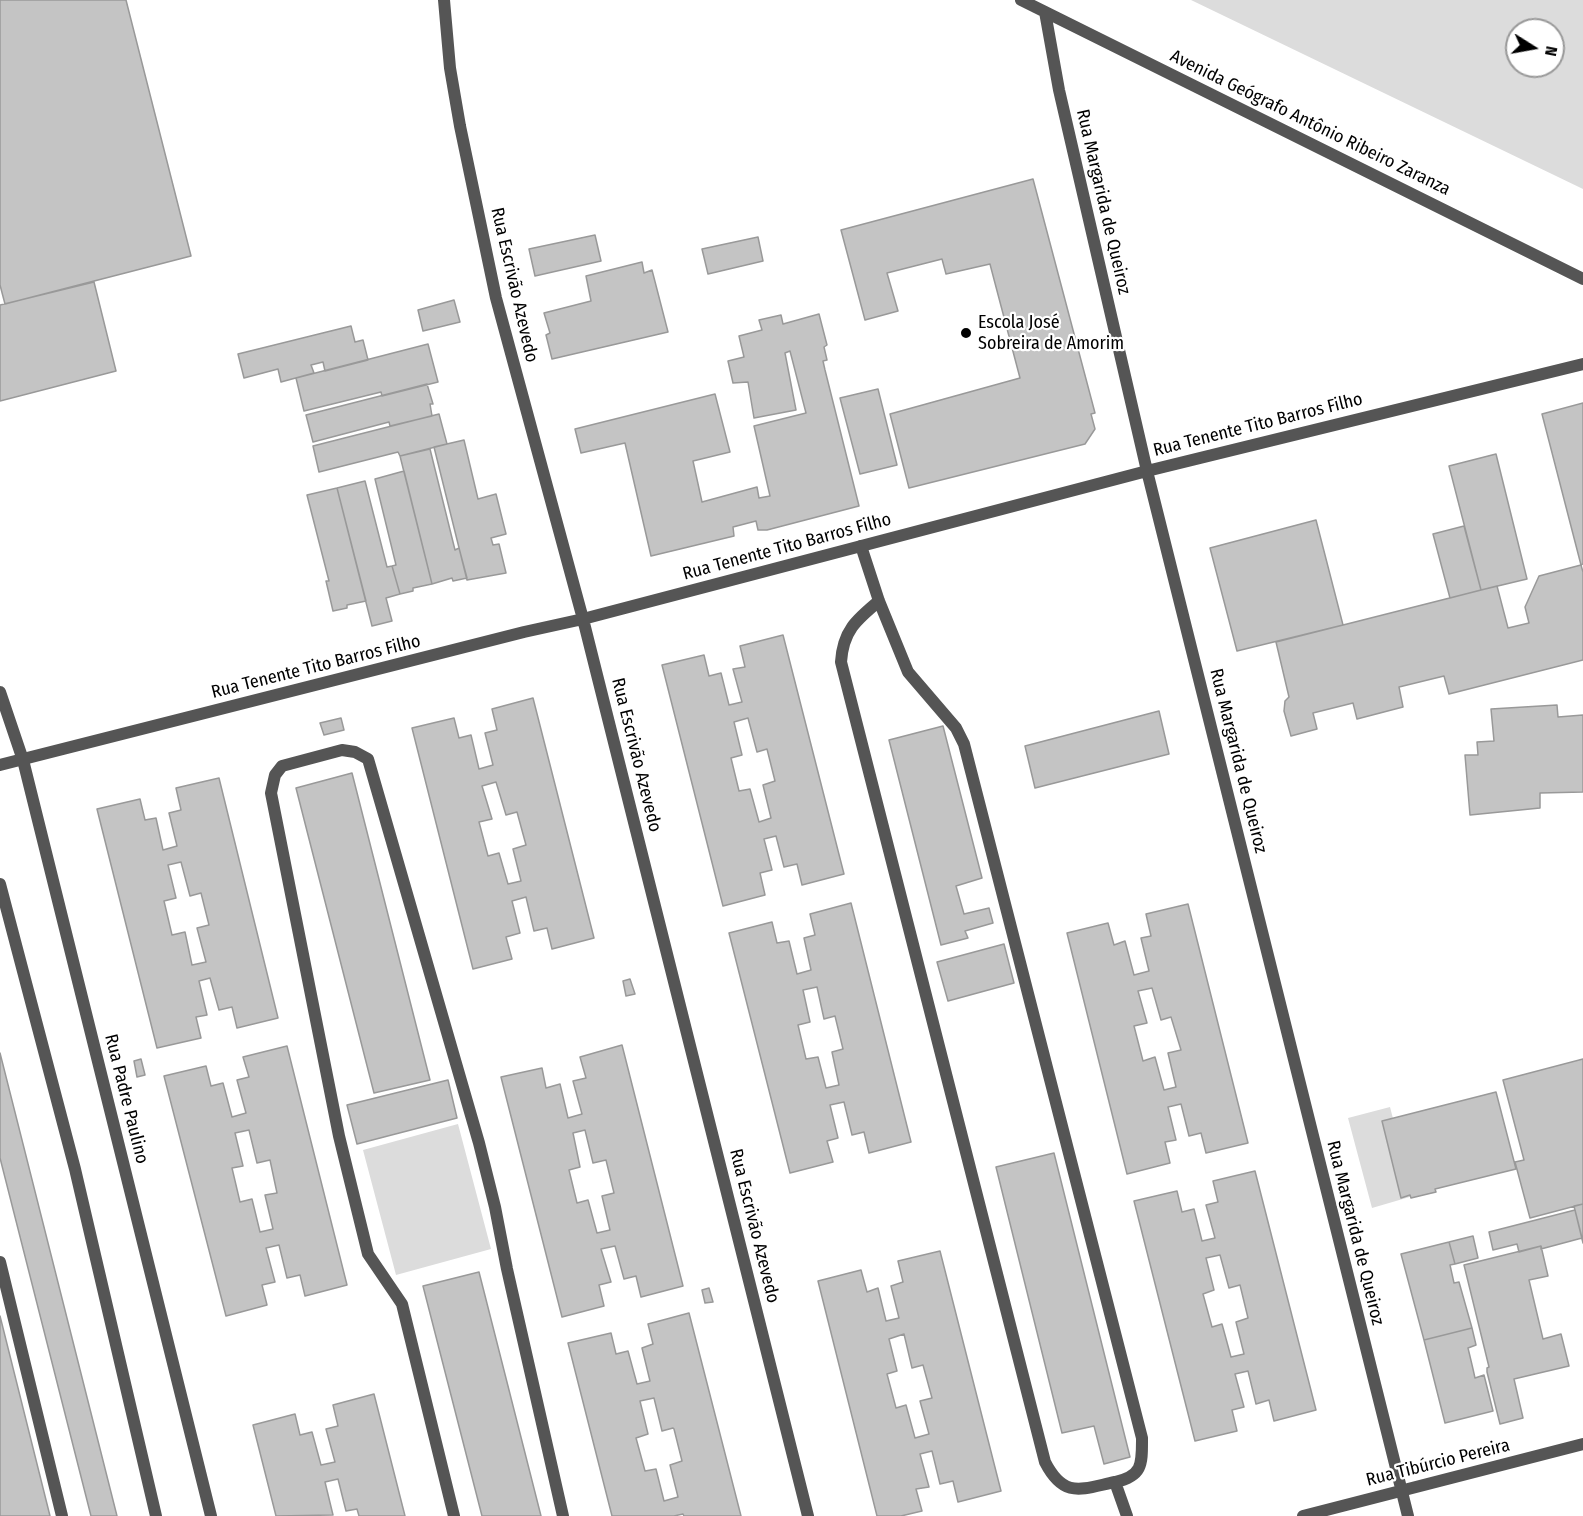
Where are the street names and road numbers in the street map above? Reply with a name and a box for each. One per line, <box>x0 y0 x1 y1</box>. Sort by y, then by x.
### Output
street label: Avenida Geógrafo Antônio Ribeiro Zaranza <box>1166 46 1454 200</box>
street label: Rua Margarida de Queiroz <box>1071 107 1135 297</box>
street label: Rua Escrivão Azevedo <box>486 205 542 365</box>
street label: Rua Tenente Tito Barros Filho <box>1151 389 1365 461</box>
street label: Rua Tenente Tito Barros Filho <box>680 509 894 585</box>
street label: Rua Tenente Tito Barros Filho <box>209 631 423 703</box>
street label: Rua Margarida de Queiroz <box>1205 666 1271 856</box>
street label: Rua Escrivão Azevedo <box>606 676 666 834</box>
street label: Rua Padre Paulino <box>99 1032 153 1166</box>
street label: Rua Margarida de Queiroz <box>1322 1138 1388 1328</box>
street label: Rua Escrivão Azevedo <box>724 1147 784 1305</box>
street label: Rua Tibúrcio Pereira <box>1364 1435 1512 1491</box>

